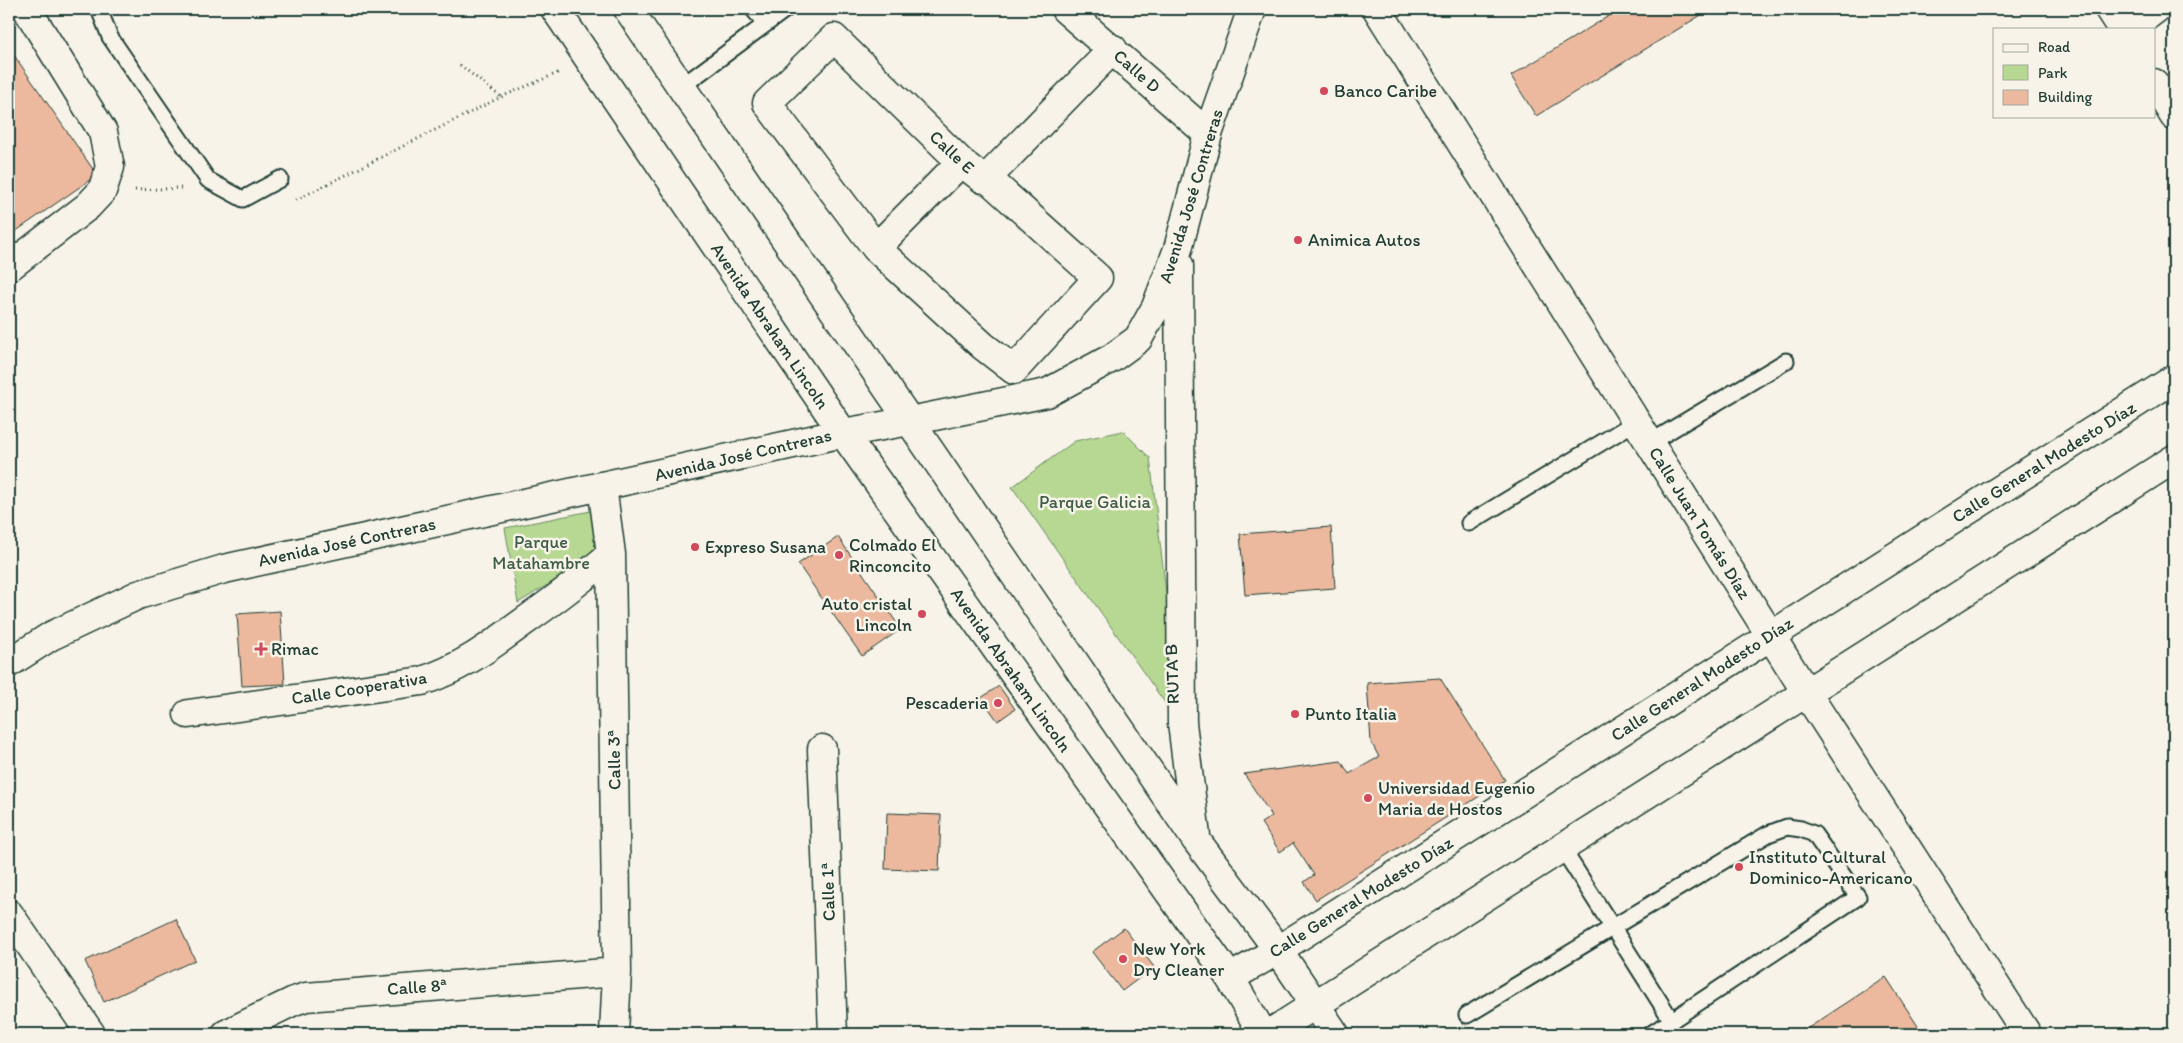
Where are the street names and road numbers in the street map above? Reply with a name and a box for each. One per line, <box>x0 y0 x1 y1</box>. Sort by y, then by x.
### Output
street label: Calle D <box>1109 45 1165 97</box>
street label: Avenida José Contreras <box>1154 106 1228 286</box>
street label: Calle E <box>925 126 979 178</box>
street label: Avenida Abraham Lincoln <box>706 239 834 414</box>
street label: Calle General Modesto Díaz <box>1948 396 2141 528</box>
street label: Avenida José Contreras <box>652 424 834 486</box>
street label: Calle Juan Tomás Díaz <box>1644 443 1756 604</box>
street label: Avenida José Contreras <box>256 512 438 572</box>
street label: Avenida Abraham Lincoln <box>946 583 1076 757</box>
street label: Calle General Modesto Díaz <box>1607 612 1798 746</box>
street label: RUTA B <box>1160 643 1184 704</box>
street label: Calle Cooperativa <box>290 666 428 710</box>
street label: Calle 3ª <box>602 729 626 790</box>
street label: Calle General Modesto Díaz <box>1265 831 1458 963</box>
street label: Calle 1ª <box>816 862 840 922</box>
street label: Calle 8ª <box>386 974 448 1000</box>

